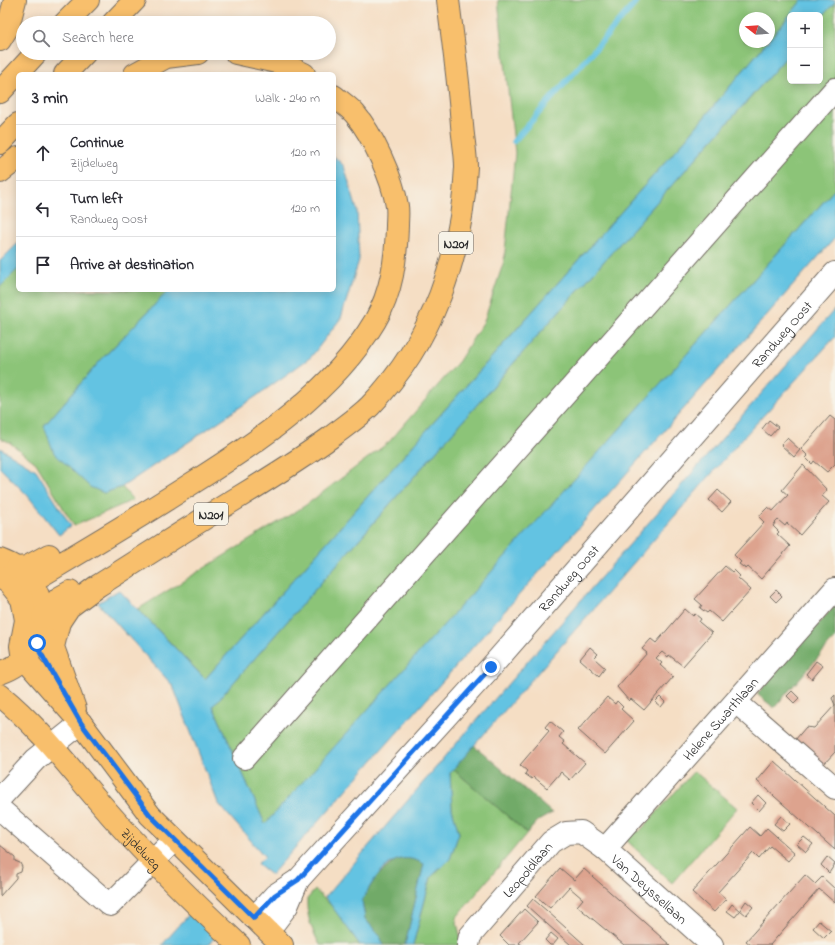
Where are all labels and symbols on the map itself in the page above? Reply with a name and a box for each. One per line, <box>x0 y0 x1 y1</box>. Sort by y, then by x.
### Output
north arrow <box>739 12 775 48</box>
road number: N201 <box>439 232 473 254</box>
street label: Randweg Oost <box>747 296 818 373</box>
road number: N201 <box>194 503 228 525</box>
street label: Randweg Oost <box>534 540 605 618</box>
route start <box>28 634 46 652</box>
route end <box>482 658 500 676</box>
street label: Helene Swarthlaan <box>679 673 764 766</box>
street label: Zijdelweg <box>115 824 166 876</box>
street label: Leopoldlaan <box>498 838 559 903</box>
street label: Van Deyssellaan <box>605 849 691 930</box>

